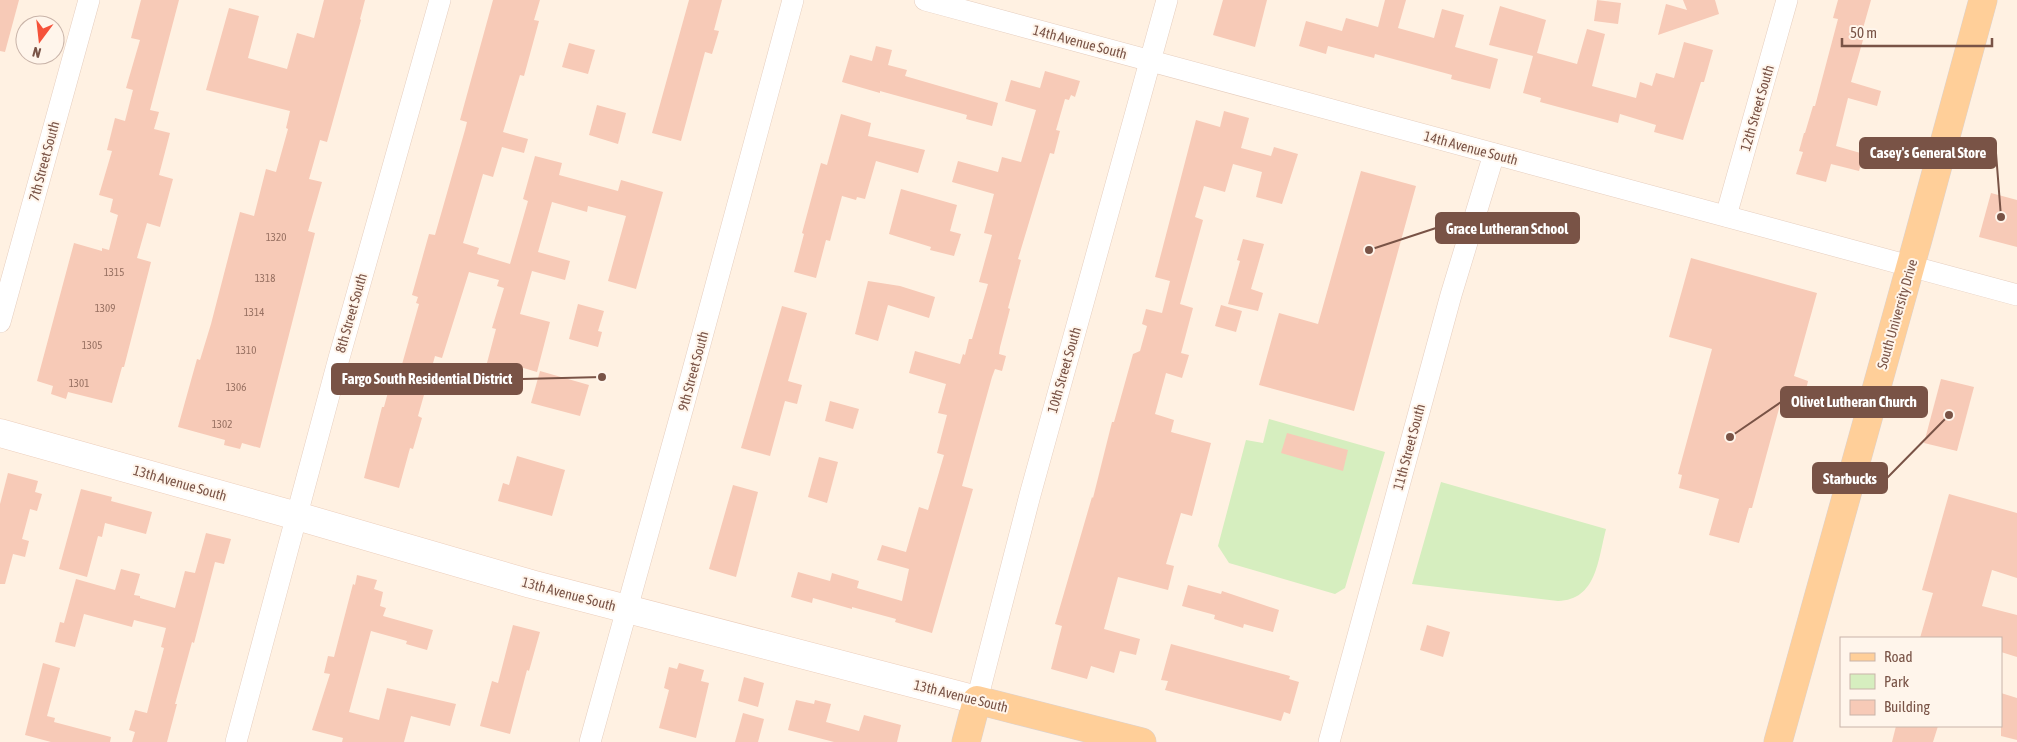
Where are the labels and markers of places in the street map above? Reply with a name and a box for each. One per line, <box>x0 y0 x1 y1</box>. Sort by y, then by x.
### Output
callout: Casey's General Store <box>1860 138 1996 168</box>
callout: Grace Lutheran School <box>1436 213 1579 243</box>
callout: Fargo South Residential District <box>332 364 522 394</box>
callout: Olivet Lutheran Church <box>1781 387 1927 417</box>
callout: Starbucks <box>1813 463 1887 493</box>

